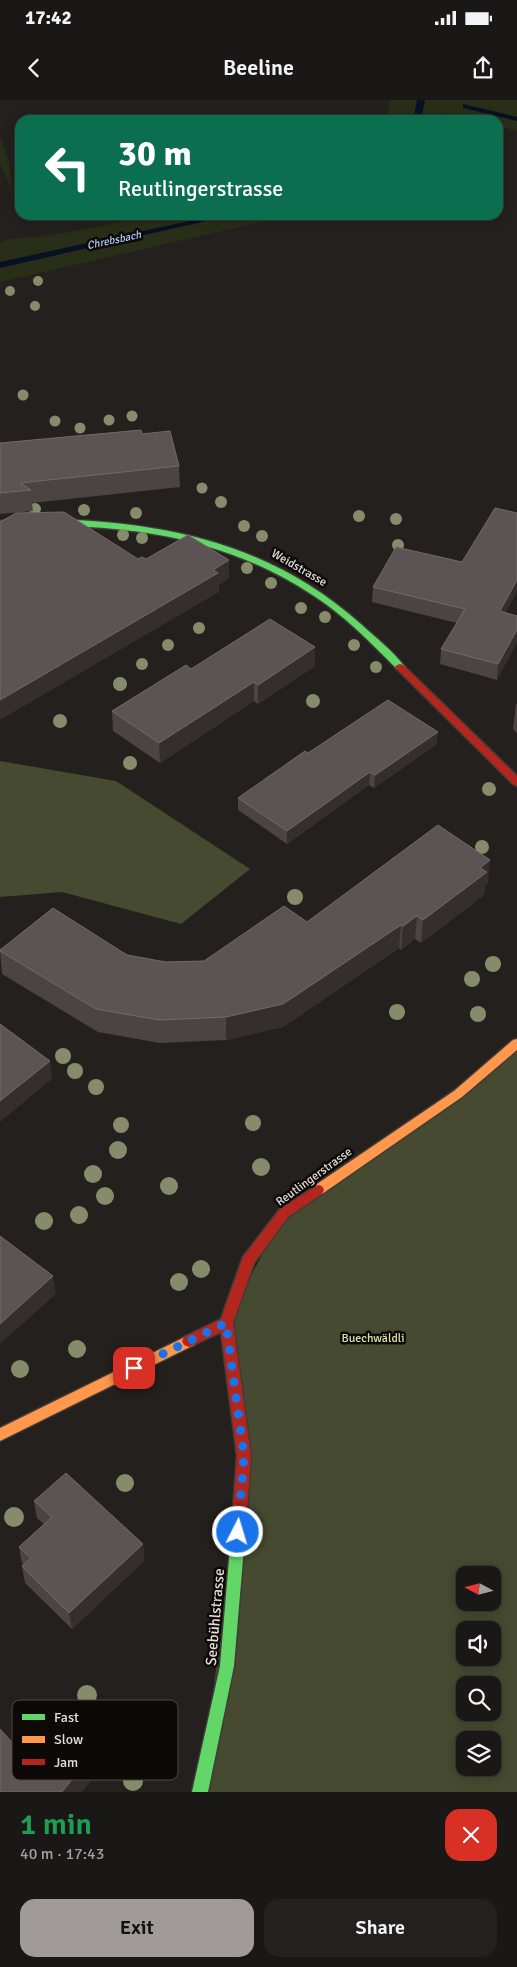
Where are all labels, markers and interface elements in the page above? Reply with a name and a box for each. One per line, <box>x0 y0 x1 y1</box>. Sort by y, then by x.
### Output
text: 17:42 <box>25 6 72 30</box>
icon: back <box>20 54 48 82</box>
text: Beeline <box>223 54 294 81</box>
icon: share <box>469 54 497 82</box>
text: 30 m <box>118 132 192 175</box>
icon: left <box>35 135 100 200</box>
text: Reutlingerstrasse <box>118 175 283 202</box>
water label: Chrebsbach <box>86 228 143 252</box>
street label: Weidstrasse <box>269 546 329 590</box>
street label: Reutlingerstrasse <box>273 1144 355 1210</box>
park label: Buechwäldli <box>342 1331 404 1346</box>
pin <box>113 1347 155 1389</box>
icon: arrive <box>120 1354 148 1382</box>
position arrow <box>211 1505 263 1557</box>
north arrow <box>456 1566 501 1611</box>
map controls <box>456 1566 501 1776</box>
street label: Seebühlstrasse <box>202 1568 228 1666</box>
button: sound <box>456 1621 501 1666</box>
button: search <box>456 1676 501 1721</box>
legend <box>12 1700 178 1780</box>
text: Fast <box>54 1709 79 1726</box>
text: Slow <box>54 1731 83 1748</box>
button: layers <box>456 1731 501 1776</box>
text: Jam <box>54 1754 78 1771</box>
text: 1 min <box>20 1806 92 1843</box>
button: close <box>445 1809 497 1861</box>
text: 40 m · 17:43 <box>20 1844 104 1864</box>
button: Exit <box>20 1899 254 1957</box>
button: Share <box>264 1899 497 1957</box>

